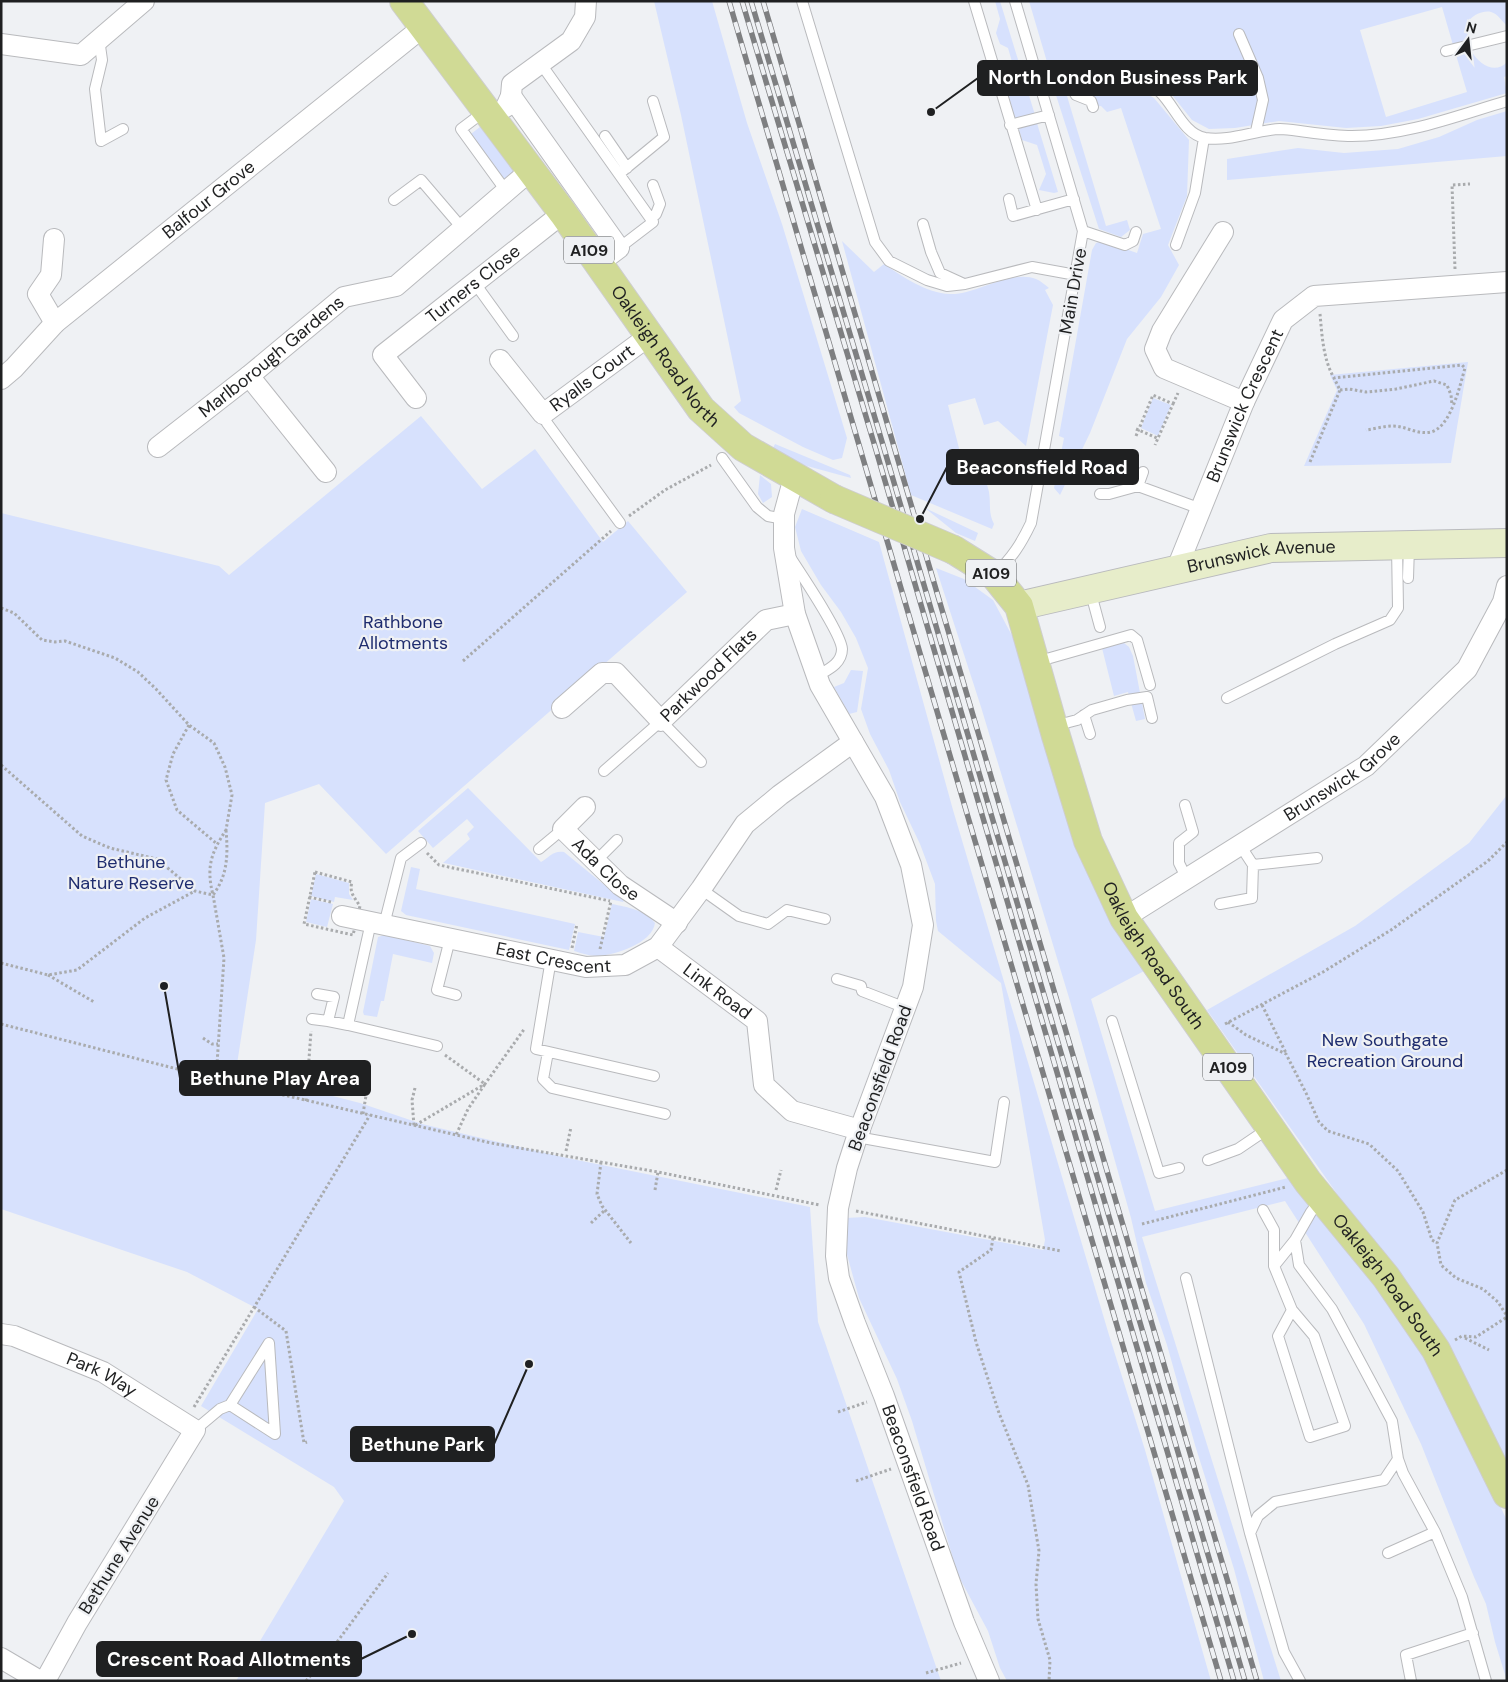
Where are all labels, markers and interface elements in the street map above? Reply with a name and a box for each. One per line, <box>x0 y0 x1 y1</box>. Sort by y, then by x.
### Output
north arrow <box>1443 15 1493 65</box>
text: N <box>1464 17 1479 37</box>
callout: North London Business Park <box>978 61 1257 95</box>
text: North London Business Park <box>988 65 1248 90</box>
street label: Balfour Grove <box>157 155 260 244</box>
road number: A109 <box>564 236 614 264</box>
street label: Turners Close <box>421 239 525 329</box>
street label: Main Drive <box>1054 246 1092 336</box>
street label: Oakleigh Road North <box>605 280 725 432</box>
street label: Marlborough Gardens <box>194 290 349 423</box>
street label: Brunswick Crescent <box>1201 325 1289 486</box>
street label: Ryalls Court <box>545 339 639 417</box>
callout: Beaconsfield Road <box>947 450 1138 484</box>
text: Beaconsfield Road <box>956 455 1128 480</box>
street label: Brunswick Avenue <box>1185 535 1336 579</box>
road number: A109 <box>966 560 1016 586</box>
park label: Rathbone Allotments <box>358 610 448 655</box>
street label: Parkwood Flats <box>655 623 762 727</box>
street label: Brunswick Grove <box>1279 727 1406 827</box>
street label: Ada Close <box>567 832 644 907</box>
park label: Bethune Nature Reserve <box>68 850 194 895</box>
street label: Oakleigh Road South <box>1097 878 1210 1034</box>
street label: East Crescent <box>494 936 612 979</box>
street label: Link Road <box>678 958 756 1025</box>
street label: Beaconsfield Road <box>842 1002 918 1154</box>
park label: New Southgate Recreation Ground <box>1307 1028 1463 1073</box>
road number: A109 <box>1203 1054 1253 1080</box>
callout: Bethune Play Area <box>180 1061 370 1095</box>
text: Bethune Play Area <box>190 1066 360 1091</box>
street label: Oakleigh Road South <box>1327 1209 1449 1361</box>
street label: Park Way <box>63 1346 142 1402</box>
street label: Beaconsfield Road <box>876 1402 950 1554</box>
callout: Bethune Park <box>351 1427 494 1461</box>
text: Bethune Park <box>361 1432 485 1457</box>
street label: Bethune Avenue <box>73 1491 165 1619</box>
callout: Crescent Road Allotments <box>97 1642 361 1676</box>
text: Crescent Road Allotments <box>107 1647 351 1672</box>

